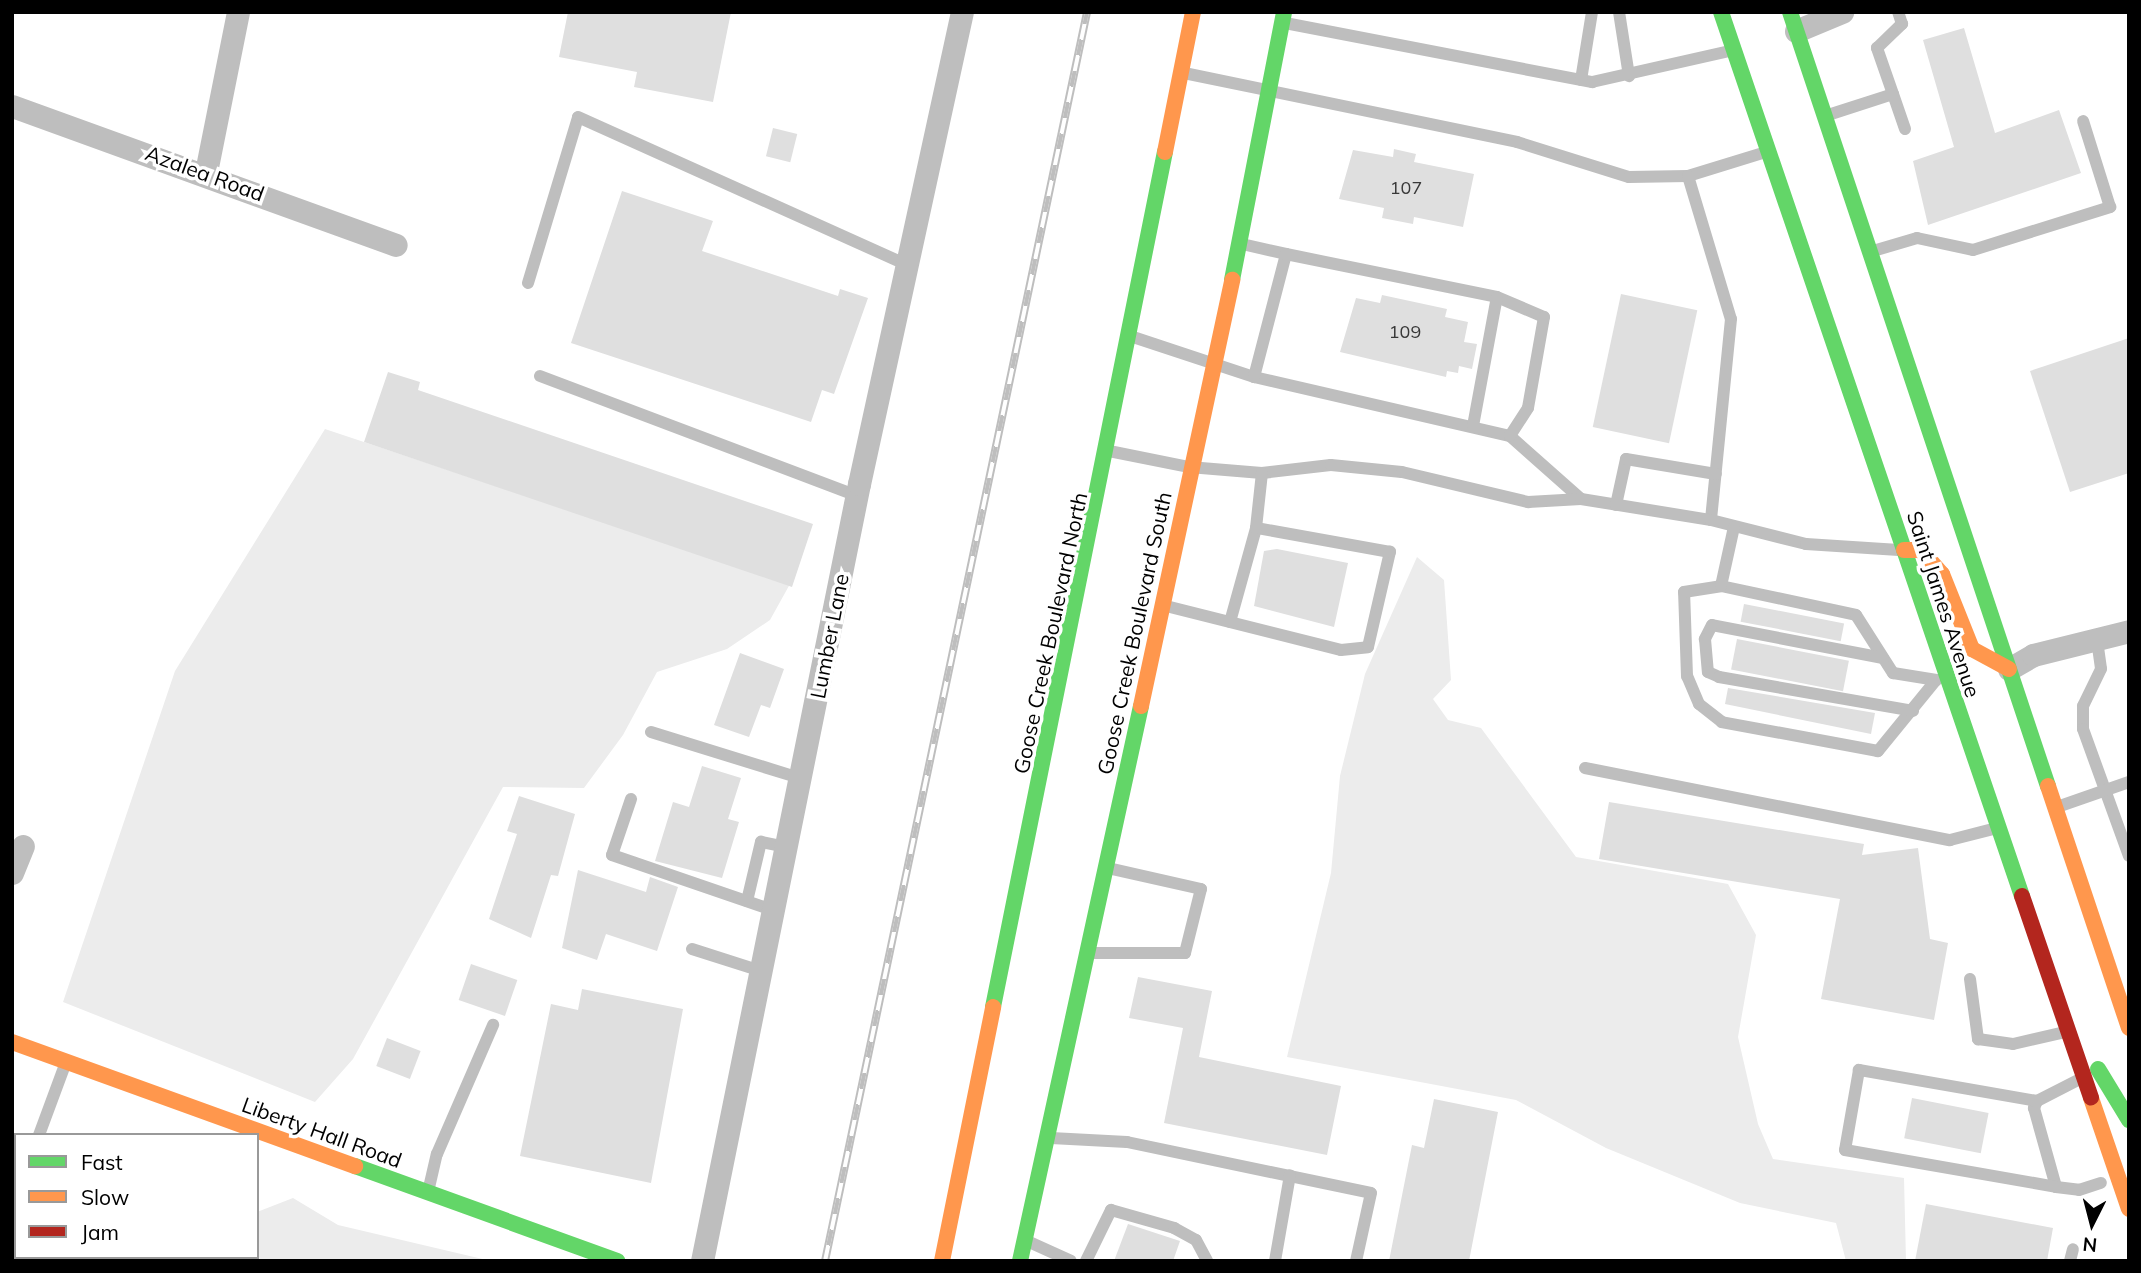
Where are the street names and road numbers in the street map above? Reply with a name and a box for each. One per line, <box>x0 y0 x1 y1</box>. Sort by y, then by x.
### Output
street label: Azalea Road <box>142 140 268 206</box>
street label: Goose Creek Boulevard South <box>1092 489 1176 777</box>
street label: Goose Creek Boulevard North <box>1008 490 1092 776</box>
street label: Saint James Avenue <box>1902 508 1986 700</box>
street label: Lumber Lane <box>805 571 853 701</box>
street label: Liberty Hall Road <box>239 1091 405 1173</box>

